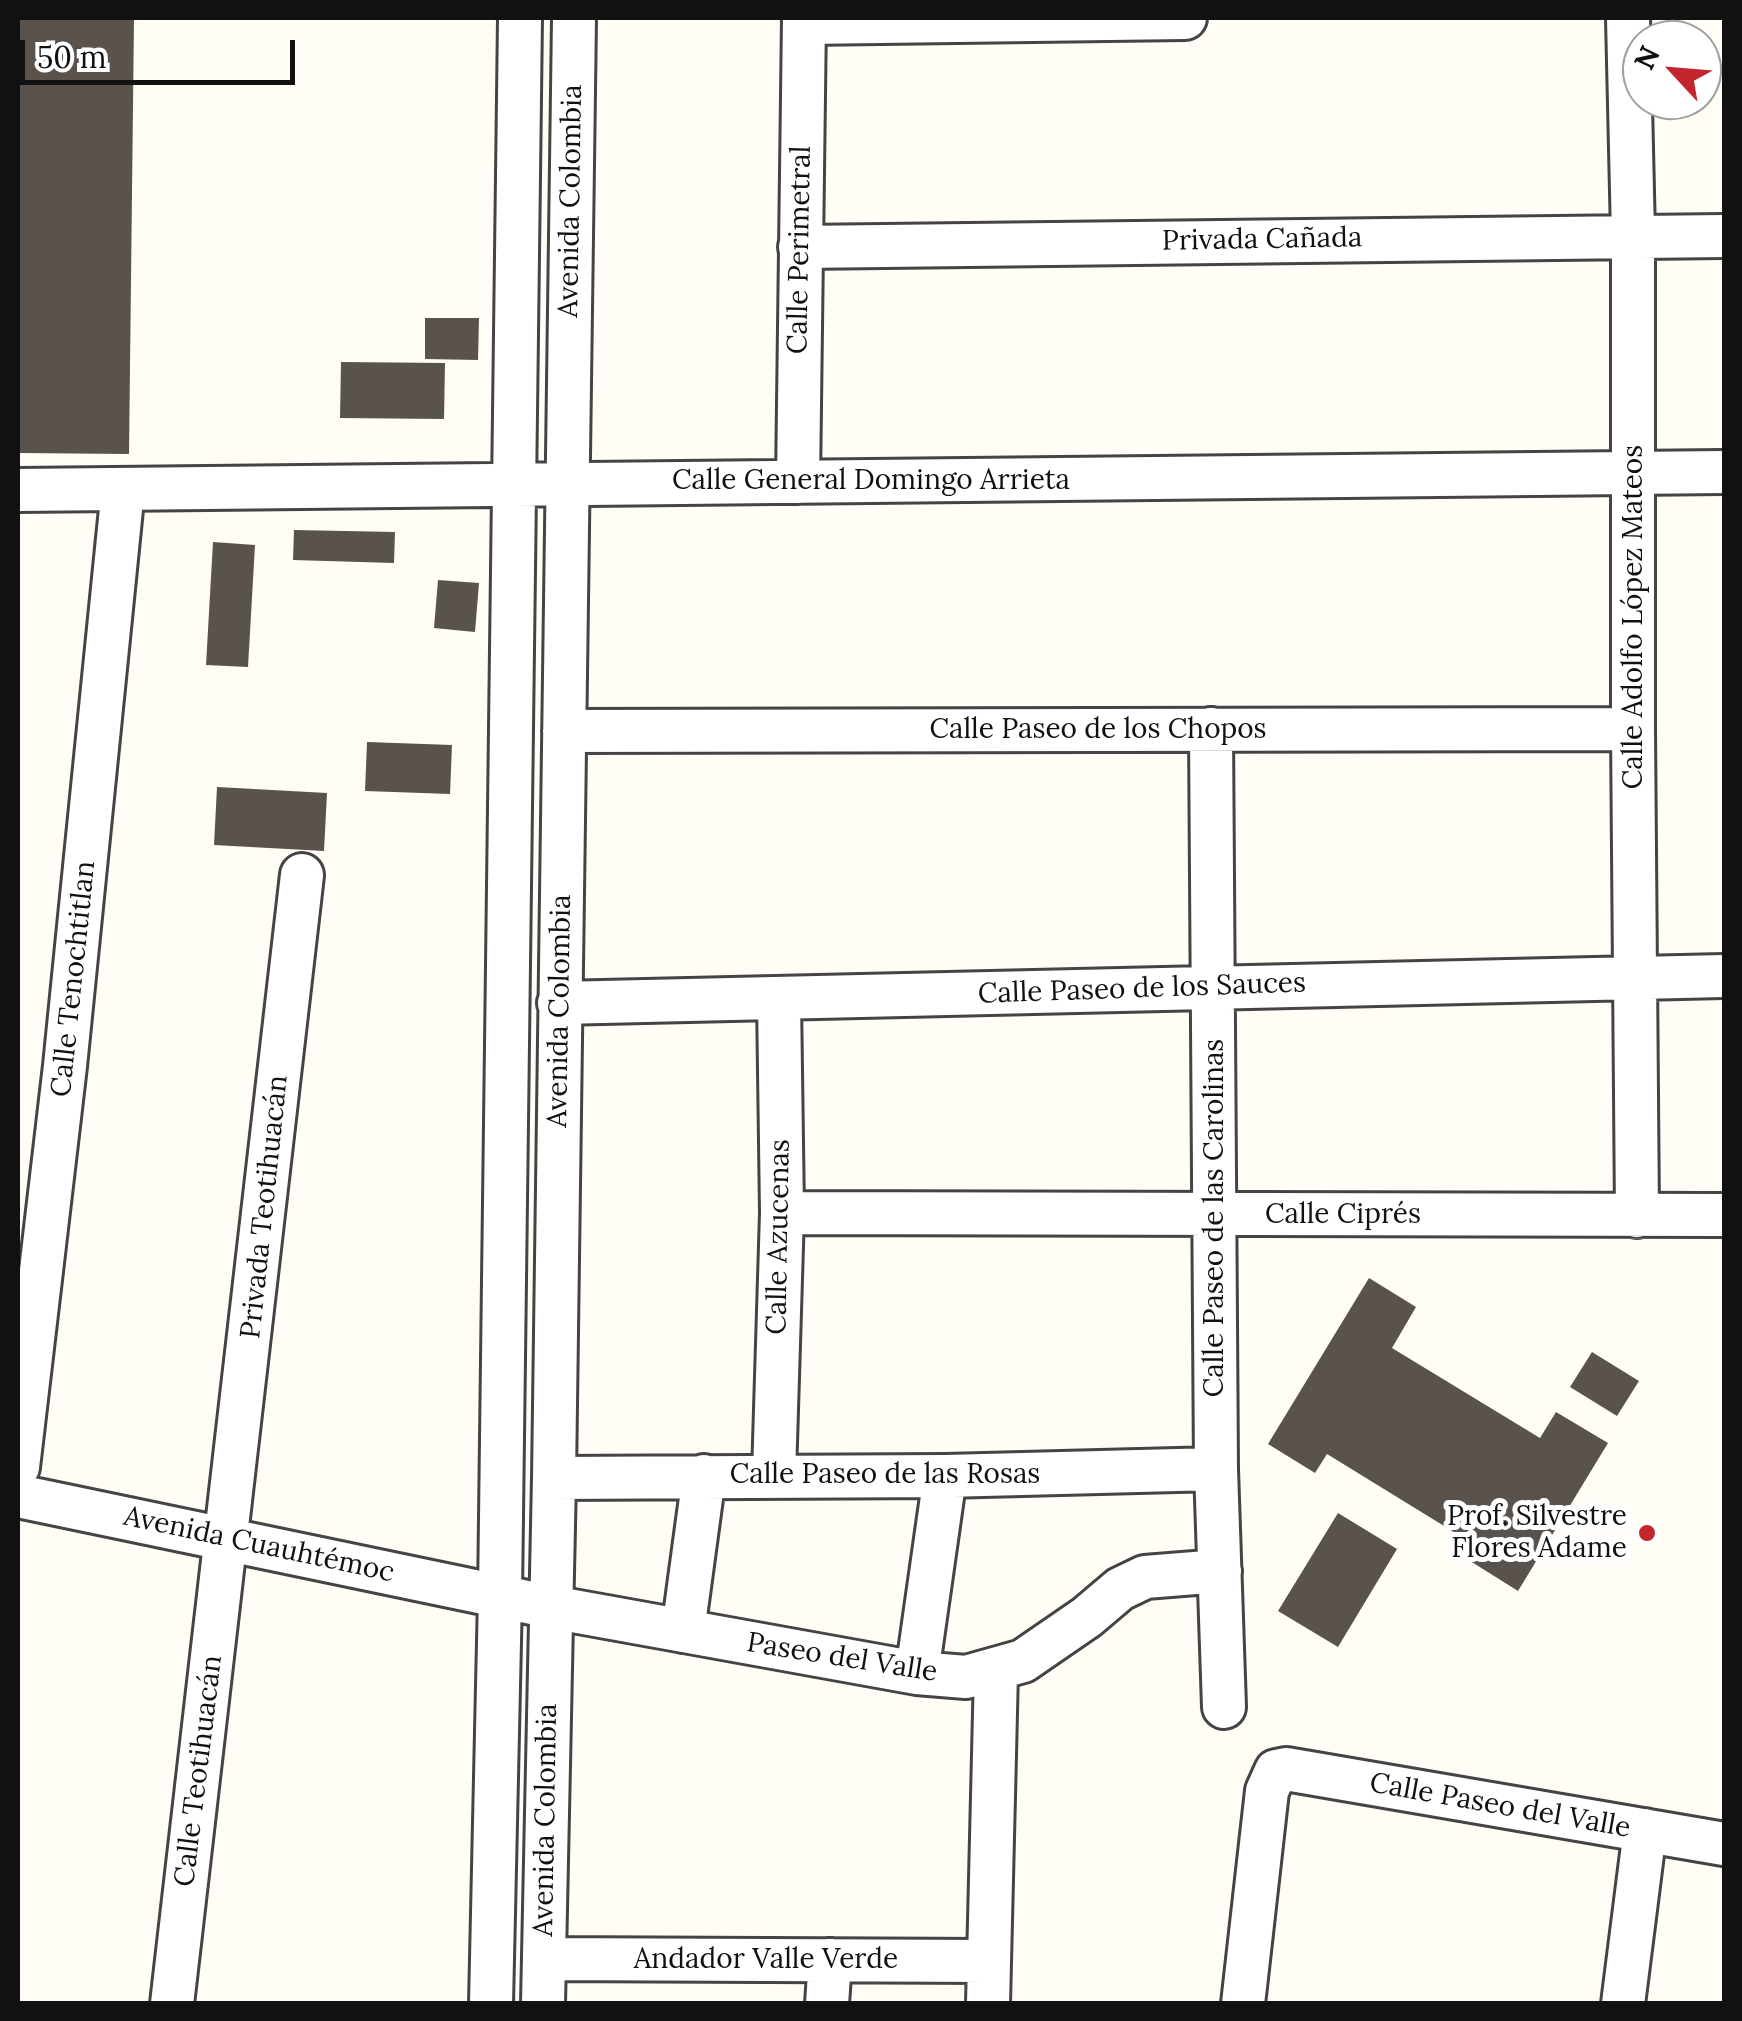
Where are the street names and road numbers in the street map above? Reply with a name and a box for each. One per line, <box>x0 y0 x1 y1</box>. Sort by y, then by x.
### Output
street label: Avenida Colombia <box>552 84 590 318</box>
street label: Calle Perimetral <box>781 145 819 355</box>
street label: Privada Cañada <box>1161 221 1363 259</box>
street label: Calle Adolfo López Mateos <box>1617 445 1651 789</box>
street label: Calle General Domingo Arrieta <box>672 464 1070 498</box>
street label: Calle Paseo de los Chopos <box>929 713 1267 747</box>
street label: Calle Tenochtitlan <box>45 859 103 1099</box>
street label: Avenida Colombia <box>541 894 579 1128</box>
street label: Calle Paseo de los Sauces <box>977 966 1307 1012</box>
street label: Calle Paseo de las Carolinas <box>1198 1039 1232 1397</box>
street label: Privada Teotihuacán <box>234 1074 296 1340</box>
street label: Calle Azucenas <box>760 1139 798 1335</box>
street label: Calle Ciprés <box>1265 1198 1421 1232</box>
street label: Calle Paseo de las Rosas <box>730 1458 1040 1492</box>
street label: Avenida Cuauhtémoc <box>121 1500 397 1590</box>
street label: Paseo del Valle <box>744 1626 940 1690</box>
street label: Calle Teotihuacán <box>168 1653 230 1889</box>
street label: Avenida Colombia <box>527 1703 565 1937</box>
street label: Calle Paseo del Valle <box>1367 1767 1633 1845</box>
street label: Andador Valle Verde <box>634 1943 898 1977</box>

